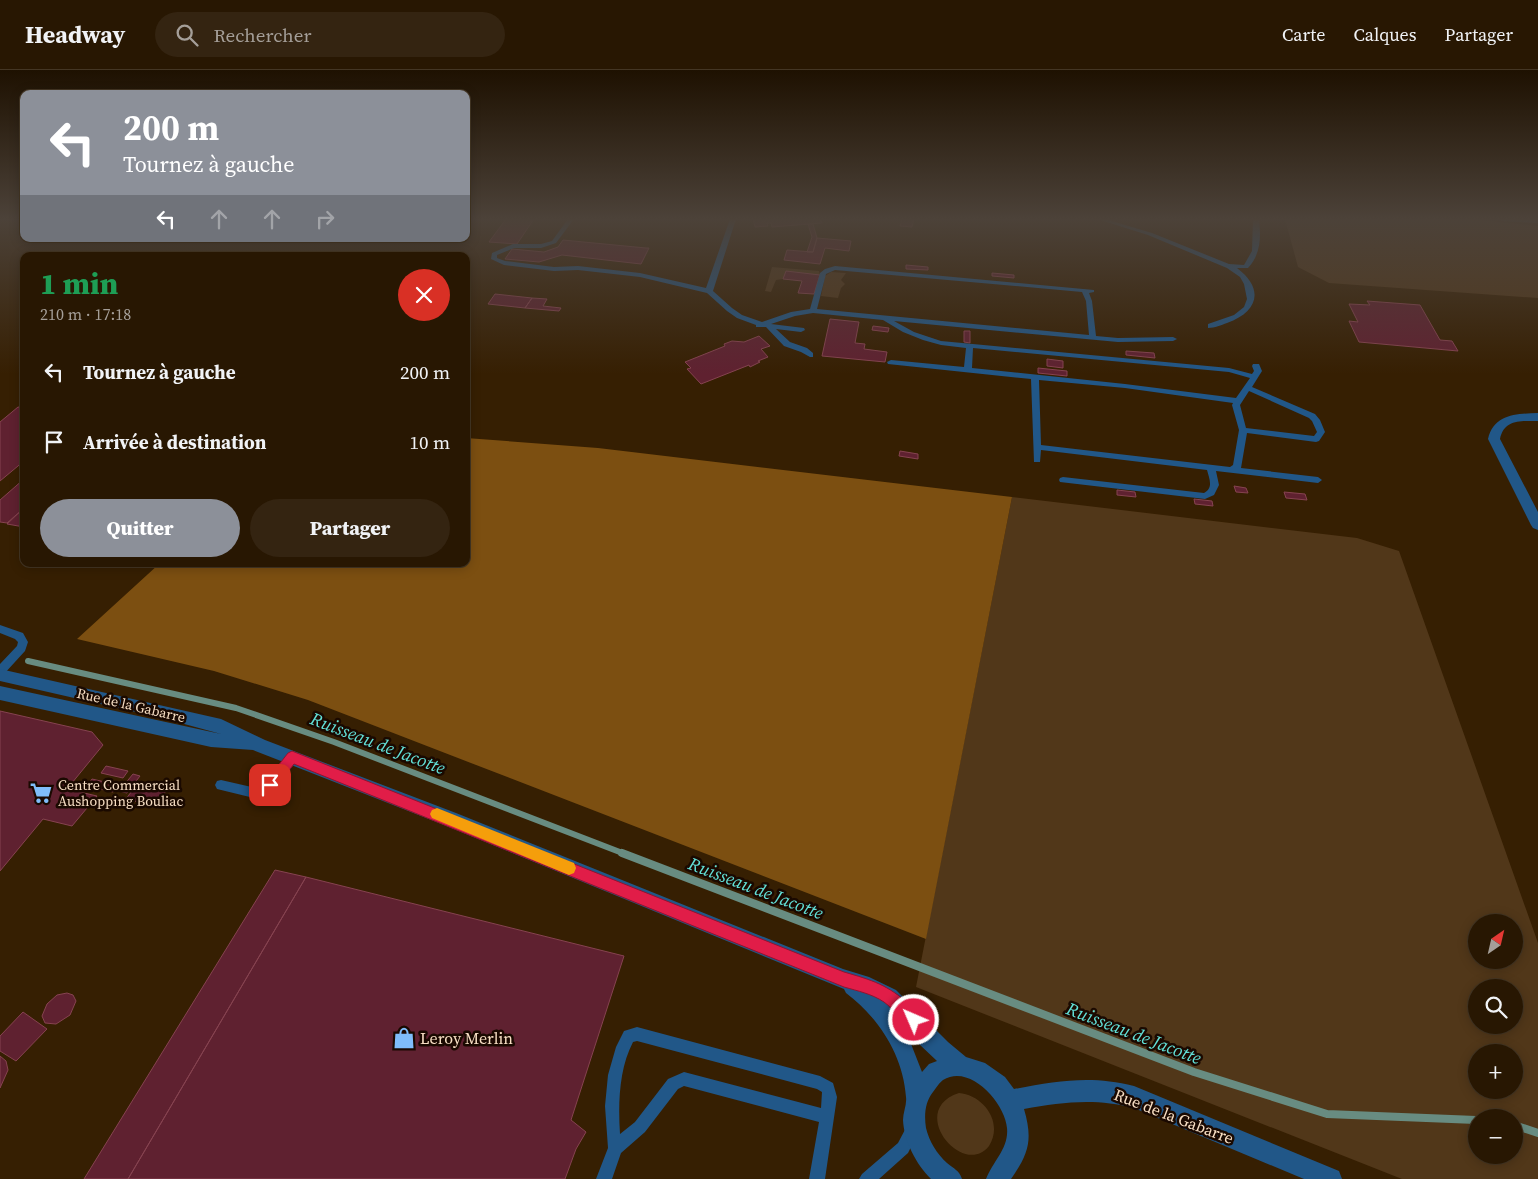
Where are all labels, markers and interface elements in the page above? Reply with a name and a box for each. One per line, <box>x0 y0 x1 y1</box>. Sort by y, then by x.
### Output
search box <box>155 12 505 57</box>
text: Headway <box>25 18 125 51</box>
icon: search <box>173 21 201 49</box>
text: Rechercher <box>213 22 311 48</box>
text: Carte <box>1282 22 1325 47</box>
text: Calques <box>1353 22 1417 47</box>
text: Partager <box>1445 22 1513 47</box>
text: 200 m <box>123 104 219 152</box>
icon: left <box>40 110 105 175</box>
text: Tournez à gauche <box>123 149 294 179</box>
icon: left <box>152 205 180 233</box>
icon: ahead <box>205 205 233 233</box>
icon: ahead <box>258 205 286 233</box>
icon: right <box>311 205 339 233</box>
text: 1 min <box>40 263 118 304</box>
button: close <box>398 269 450 321</box>
text: 210 m · 17:18 <box>40 303 131 325</box>
icon: left <box>40 358 68 386</box>
text: Tournez à gauche <box>83 359 236 385</box>
text: 200 m <box>400 359 450 385</box>
icon: arrive <box>40 428 68 456</box>
text: Arrivée à destination <box>83 429 266 455</box>
text: 10 m <box>409 429 450 455</box>
button: Quitter <box>40 499 240 557</box>
button: Partager <box>250 499 450 557</box>
street label: Rue de la Gabarre <box>75 683 187 727</box>
water label: Ruisseau de Jacotte <box>306 705 450 780</box>
pin <box>249 764 291 806</box>
icon: arrive <box>256 771 284 799</box>
place label: Centre Commercial Aushopping Bouliac <box>58 775 183 811</box>
supermarket icon: Centre Commercial Aushopping Bouliac <box>28 780 54 806</box>
water label: Ruisseau de Jacotte <box>684 850 828 925</box>
north arrow <box>1468 914 1522 969</box>
map controls <box>1468 914 1523 1164</box>
button: search <box>1468 979 1523 1034</box>
position arrow <box>887 993 939 1045</box>
water label: Ruisseau de Jacotte <box>1062 995 1206 1070</box>
shop icon: Leroy Merlin <box>391 1025 417 1051</box>
place label: Leroy Merlin <box>420 1027 513 1049</box>
button: + <box>1468 1044 1523 1099</box>
street label: Rue de la Gabarre <box>1111 1083 1237 1149</box>
button: − <box>1468 1109 1523 1164</box>

